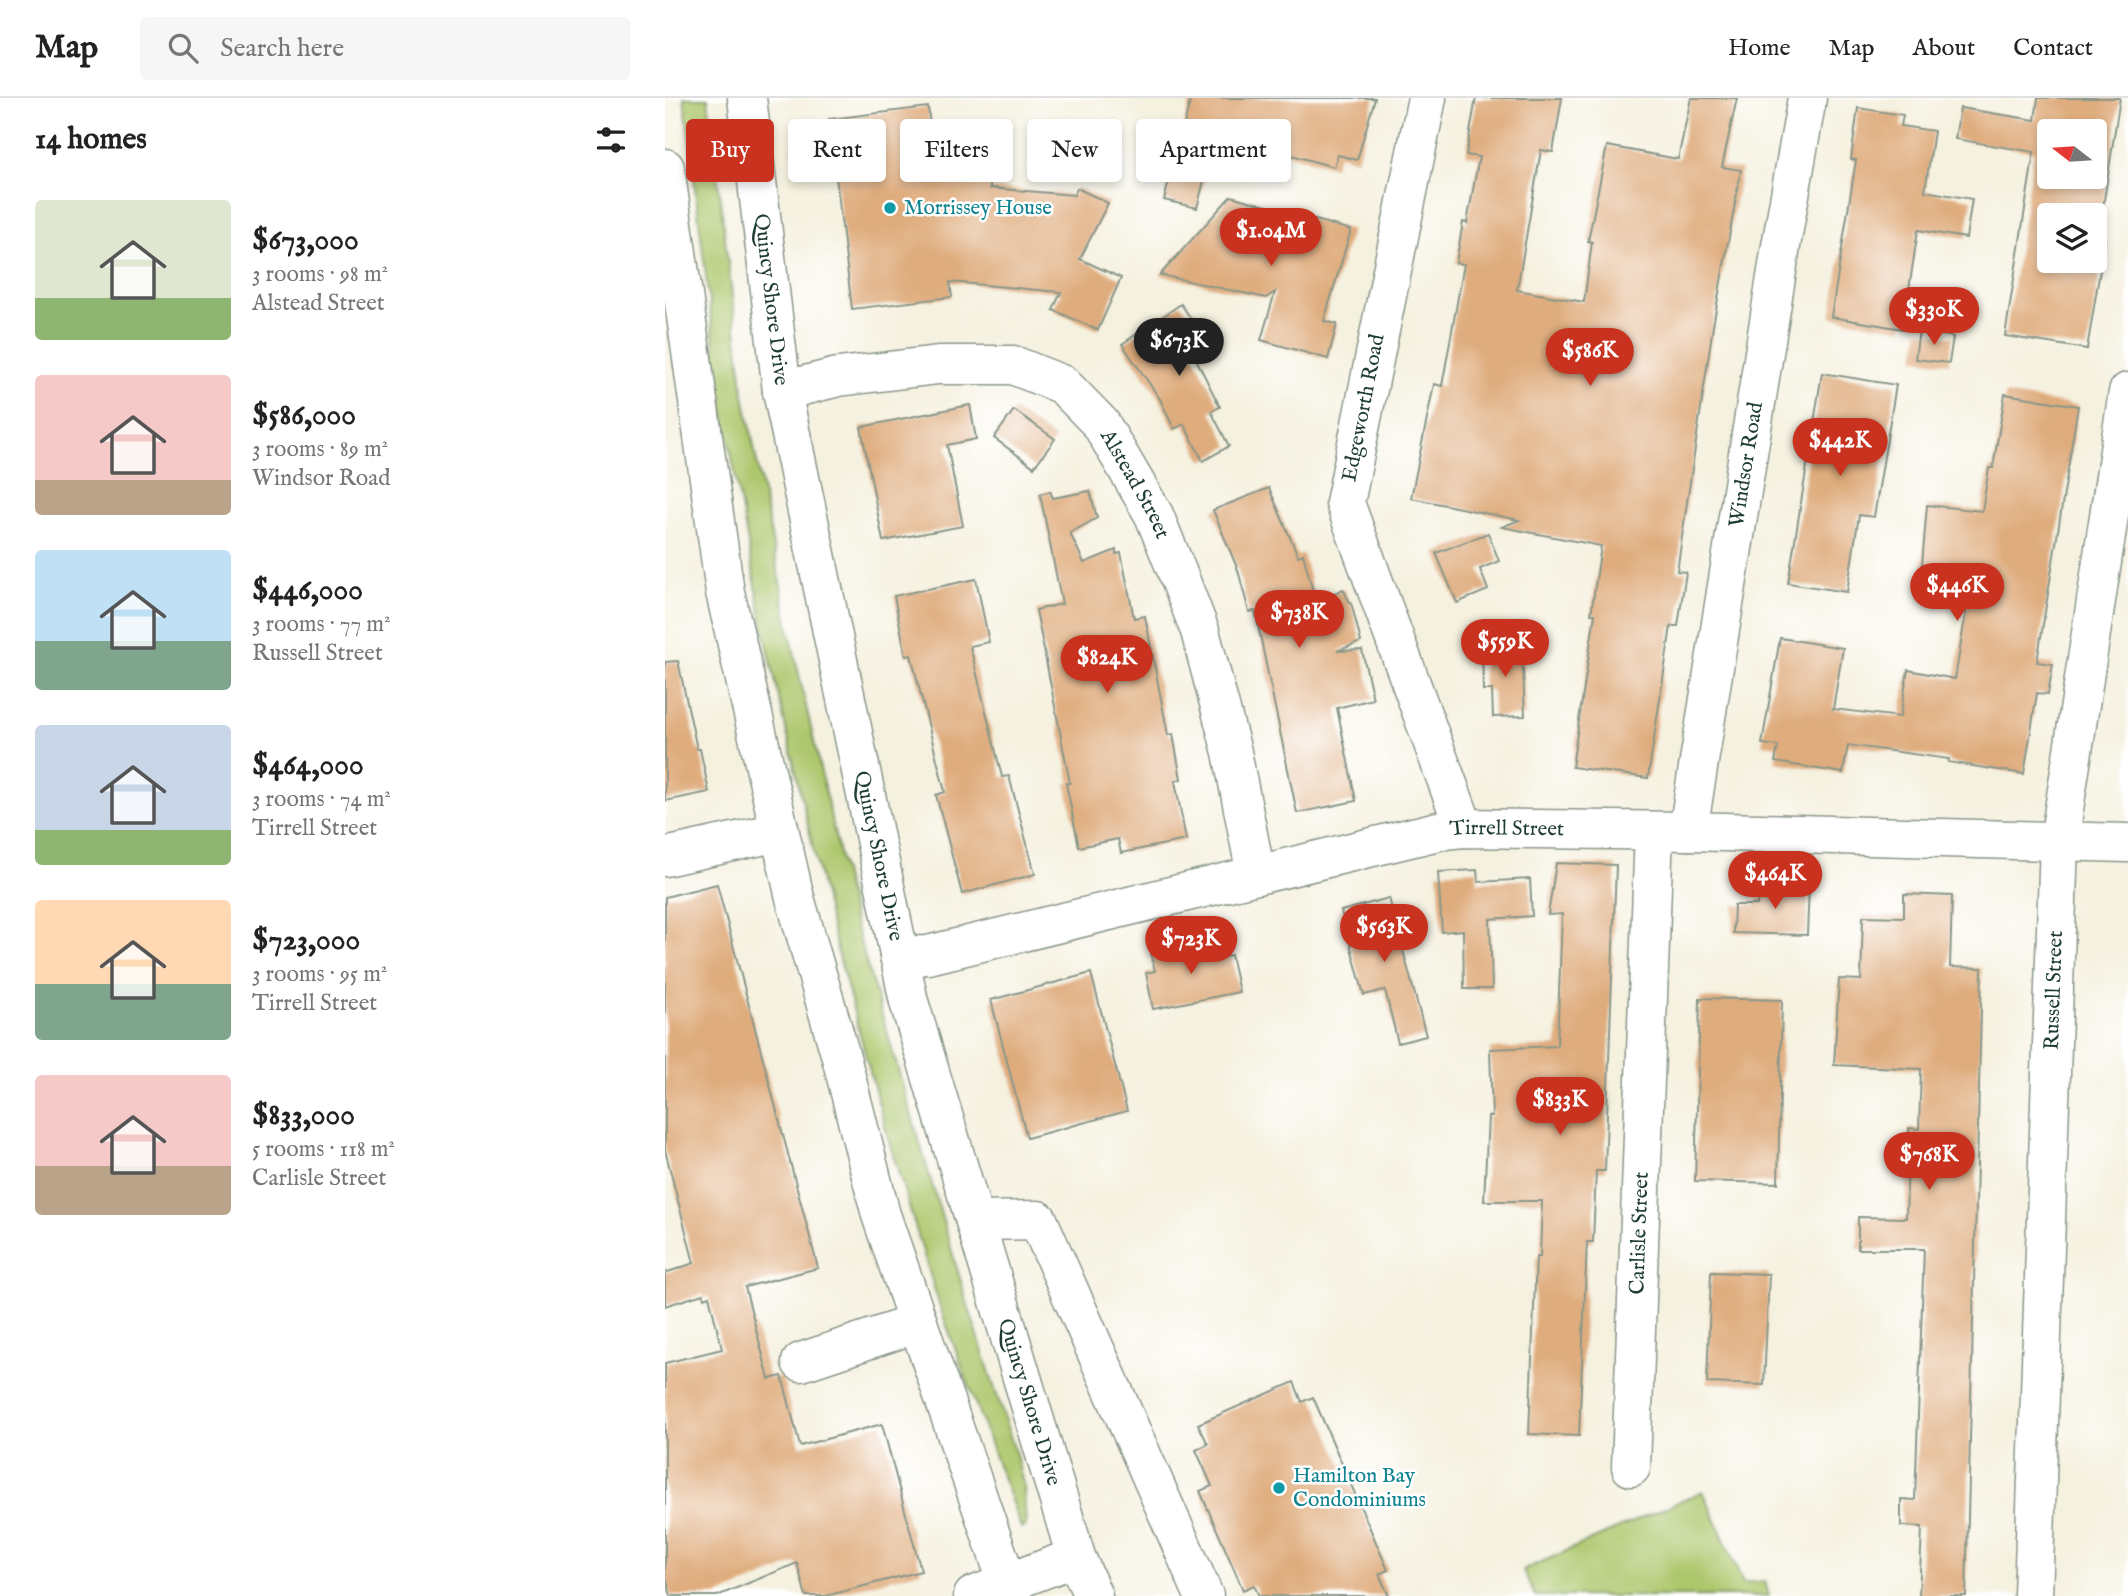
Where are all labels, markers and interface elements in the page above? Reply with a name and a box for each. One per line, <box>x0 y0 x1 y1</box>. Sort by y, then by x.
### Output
search box <box>140 17 630 80</box>
text: Map <box>35 27 98 69</box>
icon: search <box>164 29 202 67</box>
text: Search here <box>220 32 344 65</box>
text: Home <box>1728 33 1791 64</box>
text: Map <box>1829 33 1875 64</box>
text: About <box>1913 33 1975 64</box>
text: Contact <box>2013 33 2093 64</box>
chip: Buy <box>686 119 774 182</box>
chip: Rent <box>788 119 886 182</box>
chip: Filters <box>900 119 1013 182</box>
chip: New <box>1027 119 1122 182</box>
chip: Apartment <box>1136 119 1291 182</box>
north arrow <box>2037 119 2107 189</box>
map controls <box>2037 119 2107 273</box>
text: 14 homes <box>35 121 147 159</box>
icon: filters <box>592 121 630 159</box>
place label: Morrissey House <box>904 195 1052 222</box>
marker: Morrissey House <box>882 200 898 216</box>
button: layers <box>2037 203 2107 273</box>
pin: $1.04M <box>1214 208 1328 268</box>
street label: Quincy Shore Drive <box>747 212 795 387</box>
text: $1.04M <box>1236 216 1306 245</box>
text: $673,000 <box>252 222 359 260</box>
icon: home <box>91 228 175 312</box>
text: 3 rooms · 98 m² <box>252 260 388 289</box>
pin: $330K <box>1885 288 1983 347</box>
text: Alstead Street <box>252 289 385 318</box>
text: $330K <box>1905 295 1963 324</box>
pin: $673K <box>1130 318 1228 378</box>
text: $673K <box>1150 326 1208 355</box>
pin: $586K <box>1541 328 1639 388</box>
street label: Edgeworth Road <box>1336 331 1392 484</box>
text: $586K <box>1562 336 1618 365</box>
text: $586,000 <box>252 397 356 435</box>
street label: Windsor Road <box>1723 399 1770 529</box>
icon: home <box>91 403 175 487</box>
pin: $442K <box>1791 418 1889 478</box>
street label: Alstead Street <box>1093 424 1176 543</box>
text: $442K <box>1809 426 1871 455</box>
text: 3 rooms · 89 m² <box>252 435 388 464</box>
text: Windsor Road <box>252 464 390 493</box>
pin: $446K <box>1908 564 2006 623</box>
text: $446K <box>1926 571 1988 600</box>
text: $446,000 <box>252 572 363 610</box>
icon: home <box>91 578 175 662</box>
pin: $738K <box>1250 590 1348 650</box>
text: $738K <box>1270 598 1328 627</box>
text: 3 rooms · 77 m² <box>252 610 391 639</box>
pin: $559K <box>1456 620 1554 679</box>
text: $559K <box>1477 627 1533 656</box>
pin: $824K <box>1058 636 1156 695</box>
text: Russell Street <box>252 639 383 668</box>
text: $824K <box>1077 643 1137 672</box>
text: $464,000 <box>252 747 364 785</box>
icon: home <box>91 753 175 837</box>
street label: Quincy Shore Drive <box>848 769 910 944</box>
text: 3 rooms · 74 m² <box>252 785 391 814</box>
text: Tirrell Street <box>252 814 377 843</box>
street label: Tirrell Street <box>1448 814 1564 843</box>
pin: $464K <box>1726 852 1824 911</box>
text: $464K <box>1744 859 1806 888</box>
pin: $563K <box>1335 904 1433 964</box>
text: $563K <box>1356 912 1412 941</box>
pin: $723K <box>1142 916 1240 976</box>
text: $723,000 <box>252 922 360 960</box>
text: $723K <box>1161 924 1221 953</box>
icon: home <box>91 928 175 1012</box>
street label: Russell Street <box>2038 930 2069 1051</box>
text: 3 rooms · 95 m² <box>252 960 387 989</box>
text: Tirrell Street <box>252 989 377 1018</box>
pin: $833K <box>1511 1077 1609 1137</box>
text: $833K <box>1532 1085 1588 1114</box>
text: $833,000 <box>252 1097 355 1135</box>
icon: home <box>91 1103 175 1187</box>
pin: $768K <box>1880 1132 1978 1192</box>
text: 5 rooms · 118 m² <box>252 1135 395 1164</box>
text: $768K <box>1900 1140 1958 1169</box>
text: Carlisle Street <box>252 1164 386 1193</box>
street label: Carlisle Street <box>1624 1171 1655 1295</box>
street label: Quincy Shore Drive <box>992 1315 1067 1489</box>
place label: Hamilton Bay Condominiums <box>1293 1463 1426 1514</box>
marker: Hamilton Bay Condominiums <box>1271 1480 1287 1496</box>

